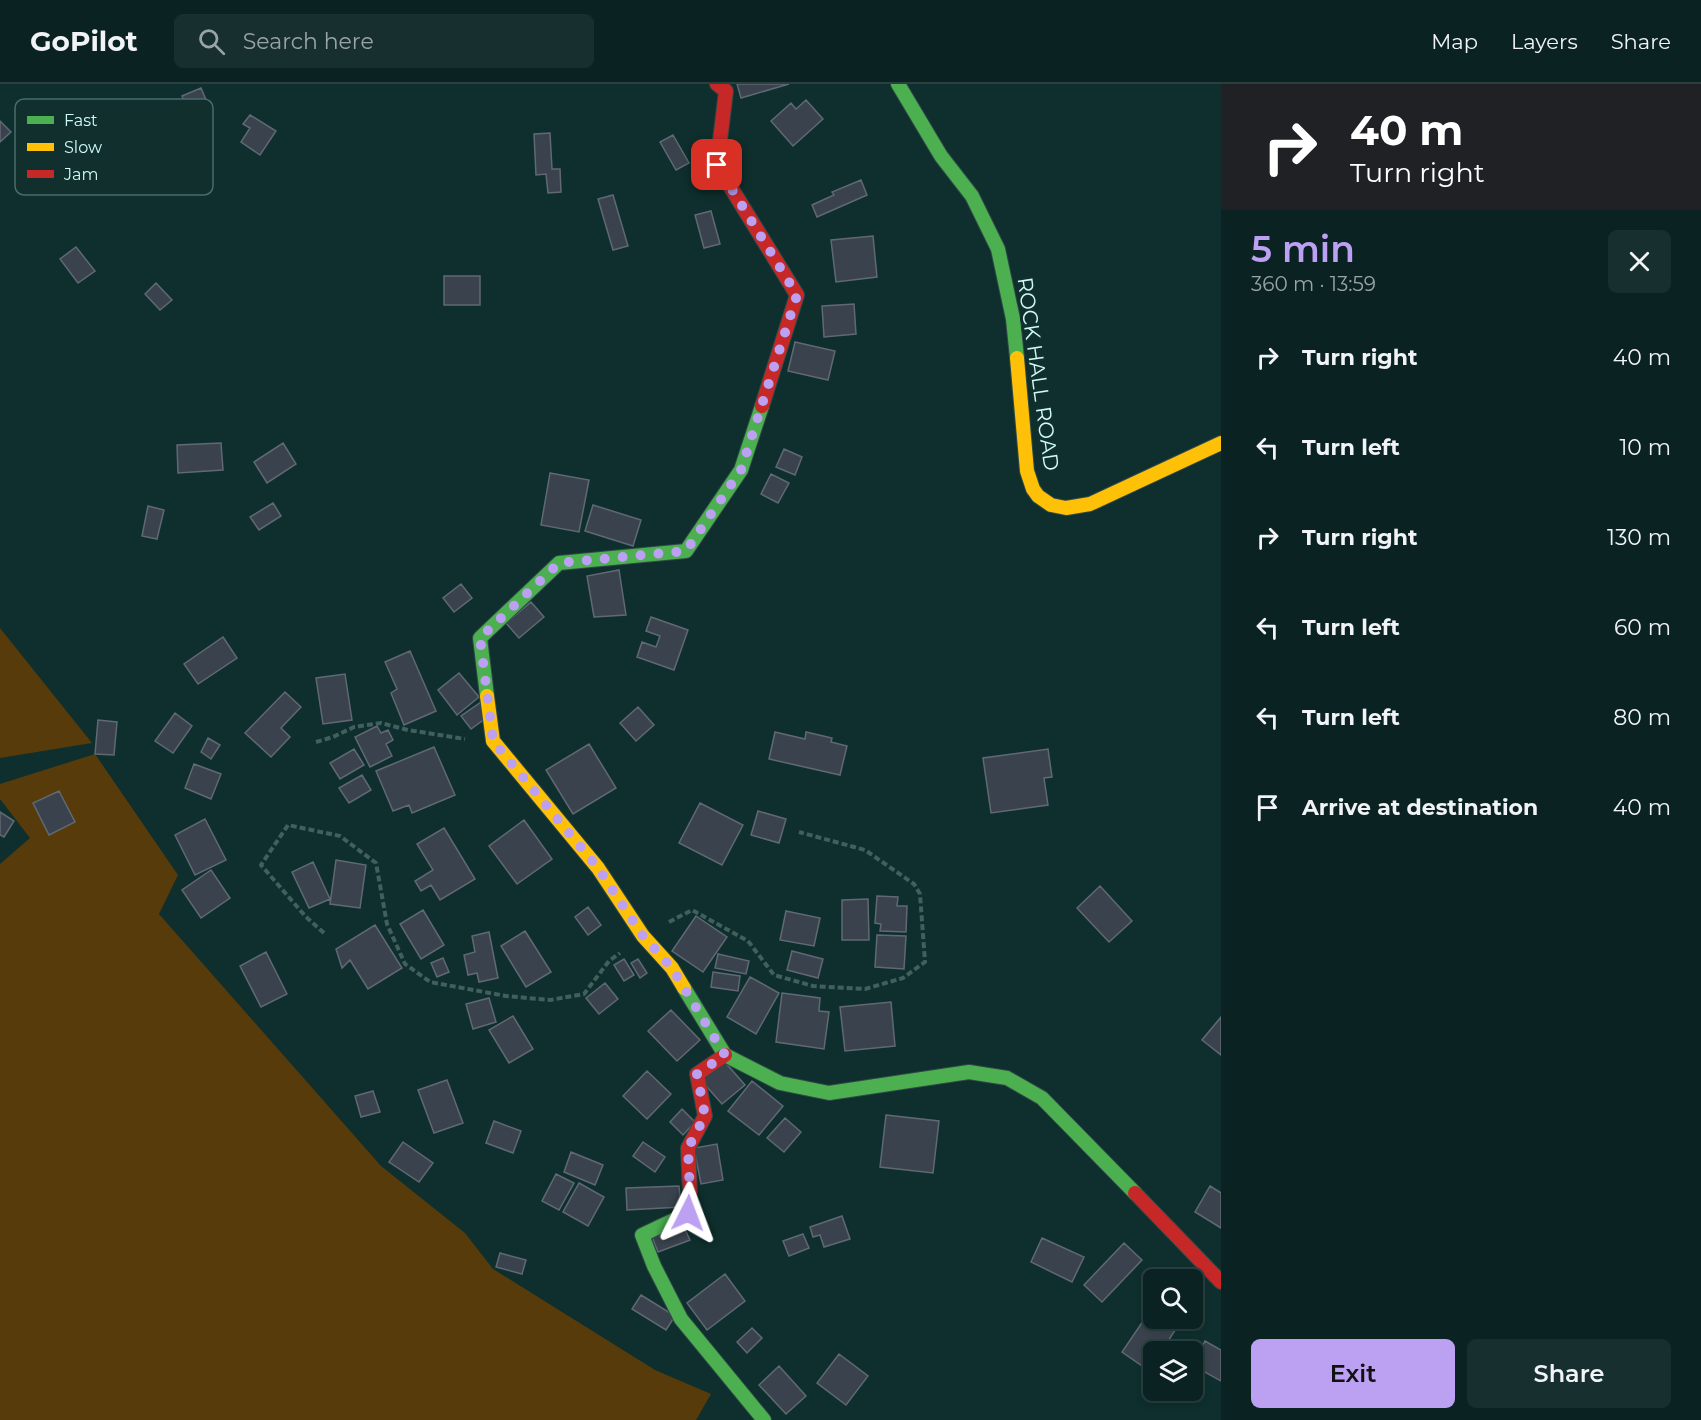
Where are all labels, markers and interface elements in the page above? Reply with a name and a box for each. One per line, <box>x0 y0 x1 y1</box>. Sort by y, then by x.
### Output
search box <box>174 14 594 68</box>
text: GoPilot <box>30 24 138 58</box>
icon: search <box>195 25 228 58</box>
text: Search here <box>243 28 374 55</box>
text: Map <box>1431 29 1478 54</box>
text: Layers <box>1511 29 1578 54</box>
text: Share <box>1611 29 1671 54</box>
legend <box>15 99 213 195</box>
text: 40 m <box>1350 104 1463 156</box>
icon: right <box>1251 108 1329 186</box>
text: Fast <box>64 111 98 130</box>
text: Slow <box>64 138 102 157</box>
pin <box>691 139 742 190</box>
icon: arrive <box>700 148 733 181</box>
text: Turn right <box>1350 156 1485 189</box>
text: Jam <box>63 165 98 184</box>
text: 5 min <box>1251 227 1355 271</box>
button: close <box>1608 230 1671 293</box>
text: 360 m · 13:59 <box>1251 272 1376 296</box>
street label: ROCK HALL ROAD <box>1013 275 1064 472</box>
icon: right <box>1251 341 1284 374</box>
text: Turn right <box>1302 344 1417 371</box>
text: 40 m <box>1613 344 1671 371</box>
icon: left <box>1251 431 1284 464</box>
text: Turn left <box>1302 434 1400 461</box>
text: 10 m <box>1619 434 1671 461</box>
icon: right <box>1251 521 1284 554</box>
text: Turn right <box>1302 524 1417 551</box>
text: 130 m <box>1607 524 1671 551</box>
icon: left <box>1251 611 1284 644</box>
text: Turn left <box>1302 614 1400 641</box>
text: 60 m <box>1614 614 1671 641</box>
icon: left <box>1251 701 1284 734</box>
text: Turn left <box>1302 704 1400 731</box>
text: 80 m <box>1613 704 1671 731</box>
icon: arrive <box>1251 791 1284 824</box>
text: Arrive at destination <box>1302 794 1538 821</box>
text: 40 m <box>1613 794 1671 821</box>
position arrow <box>656 1181 720 1245</box>
map controls <box>1143 1269 1203 1401</box>
button: search <box>1143 1269 1203 1329</box>
button: Exit <box>1251 1339 1455 1408</box>
button: Share <box>1467 1339 1671 1408</box>
button: layers <box>1143 1341 1203 1401</box>

